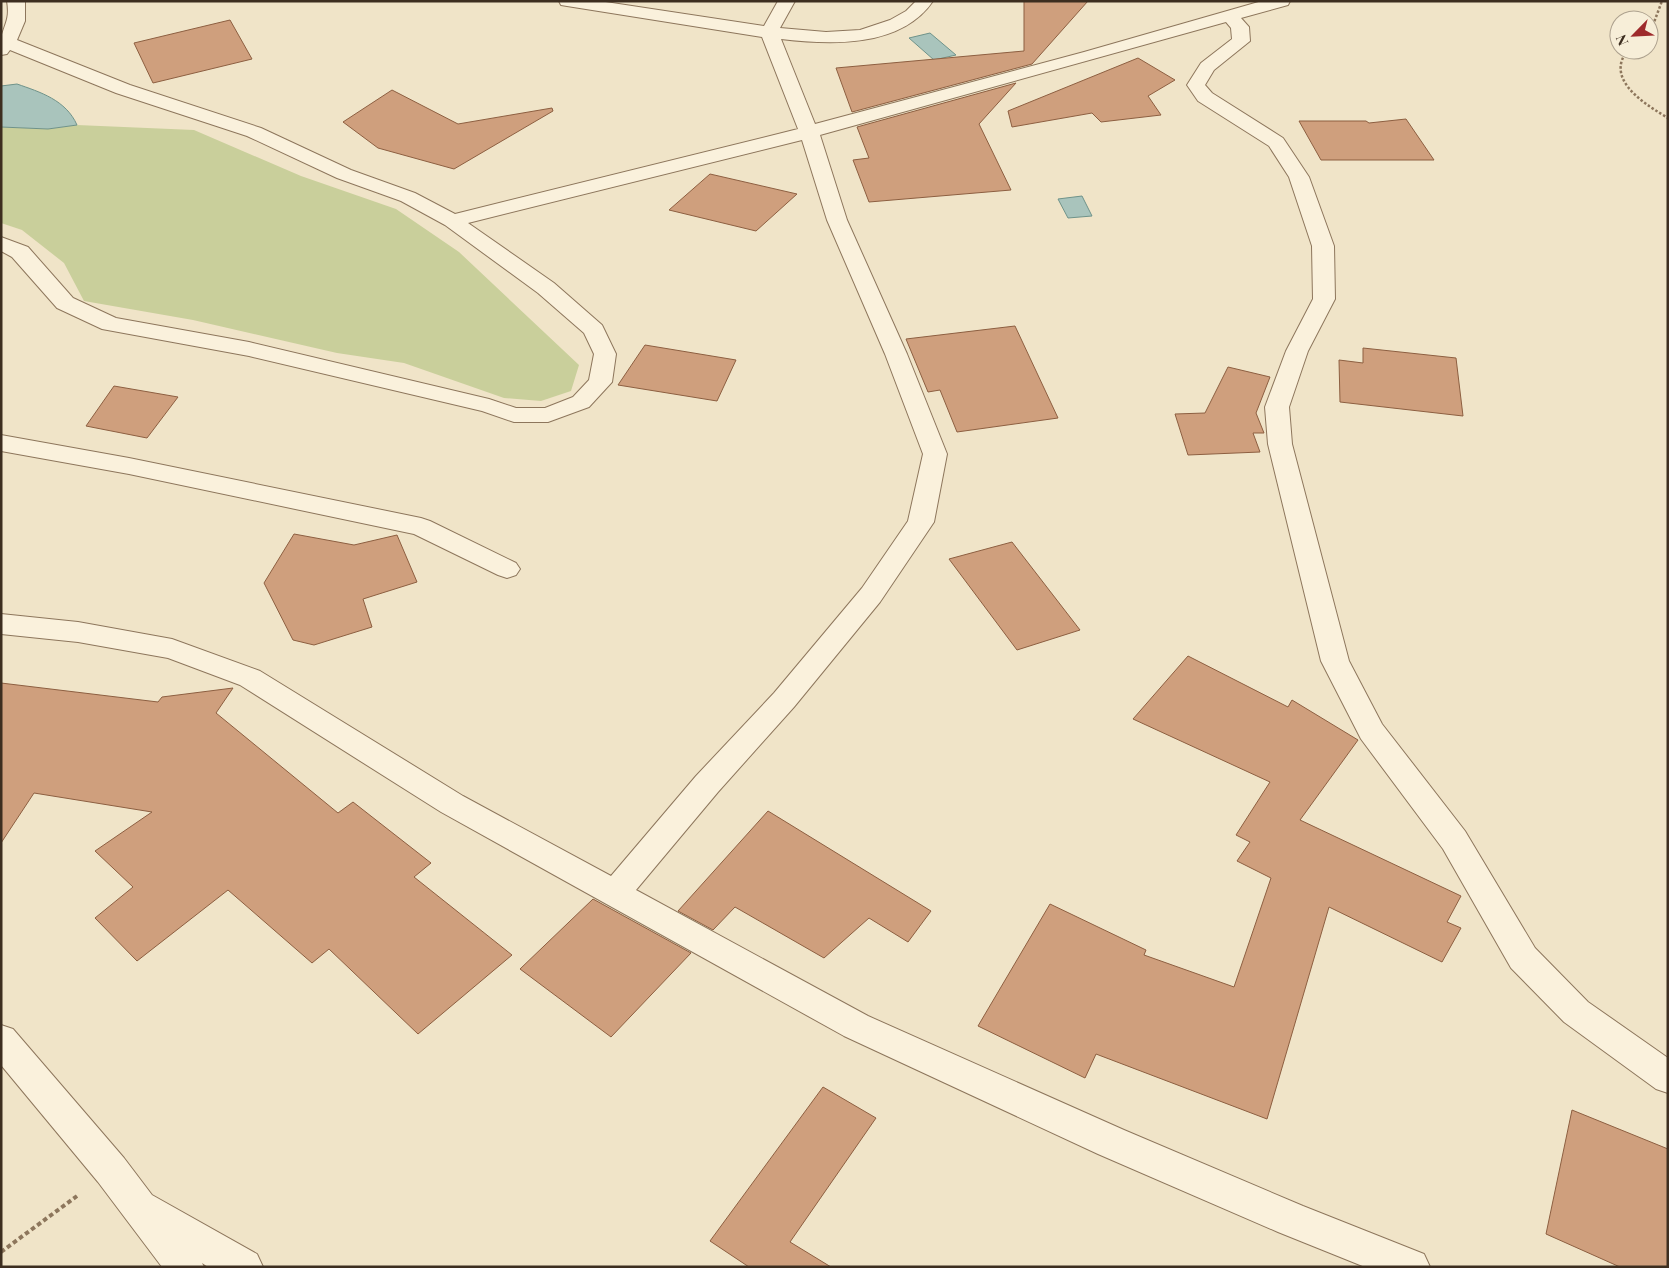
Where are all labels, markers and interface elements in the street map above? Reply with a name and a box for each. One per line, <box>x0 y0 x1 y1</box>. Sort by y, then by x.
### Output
north arrow <box>1609 10 1659 60</box>
text: N <box>1611 32 1632 49</box>

